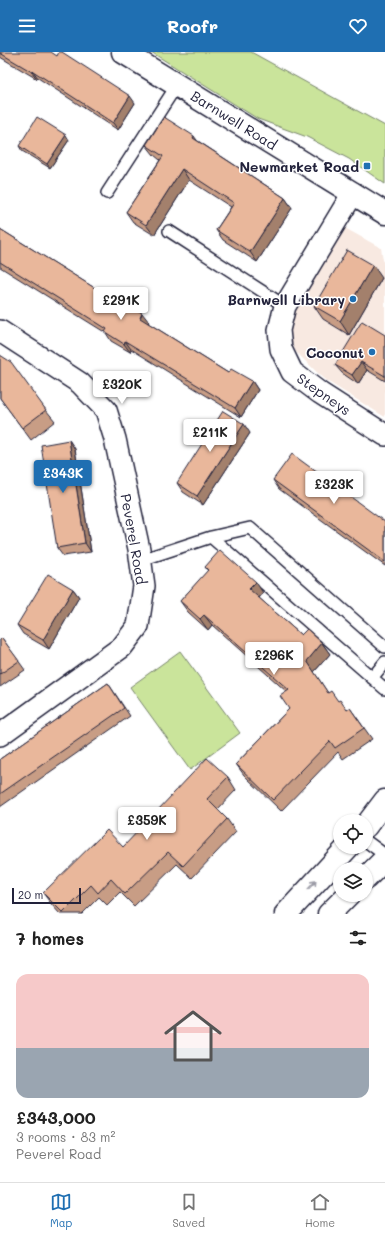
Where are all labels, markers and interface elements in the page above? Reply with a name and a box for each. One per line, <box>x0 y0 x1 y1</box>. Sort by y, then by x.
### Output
text: Roofr <box>167 14 218 38</box>
icon: menu <box>16 15 38 37</box>
icon: heart <box>347 15 369 37</box>
street label: Barnwell Road <box>187 86 281 154</box>
place label: Newmarket Road <box>239 157 359 176</box>
marker: Newmarket Road <box>362 161 372 171</box>
pin: £291K <box>93 287 149 321</box>
place label: Barnwell Library <box>227 290 345 309</box>
text: £291K <box>102 291 140 308</box>
marker: Barnwell Library <box>348 294 358 304</box>
place label: Coconut <box>306 343 364 362</box>
marker: Coconut <box>367 347 377 357</box>
street label: Stepneys <box>293 368 355 420</box>
pin: £320K <box>94 371 150 405</box>
text: £320K <box>102 375 142 392</box>
pin: £211K <box>182 419 238 453</box>
text: £211K <box>192 423 228 440</box>
pin: £343K <box>35 460 91 494</box>
text: £343K <box>43 464 83 481</box>
pin: £323K <box>306 471 362 505</box>
text: £323K <box>314 475 354 492</box>
street label: Peverel Road <box>117 492 151 586</box>
pin: £296K <box>246 642 302 676</box>
text: £296K <box>254 646 294 663</box>
pin: £359K <box>119 807 175 841</box>
text: £359K <box>127 811 167 828</box>
map controls <box>333 814 373 902</box>
button: locate <box>333 814 373 854</box>
button: layers <box>333 862 373 902</box>
one-way arrow <box>308 880 317 891</box>
scale bar <box>12 886 81 905</box>
text: 20 m <box>18 887 43 902</box>
text: 7 homes <box>16 927 84 949</box>
icon: filters <box>347 927 369 949</box>
icon: home <box>157 1000 229 1072</box>
text: £343,000 <box>16 1106 96 1128</box>
text: 3 rooms · 83 m² <box>16 1128 115 1145</box>
text: Peverel Road <box>16 1145 101 1162</box>
tab: Map <box>50 1191 72 1230</box>
tab: Saved <box>172 1191 205 1230</box>
tab: Home <box>305 1191 335 1230</box>

